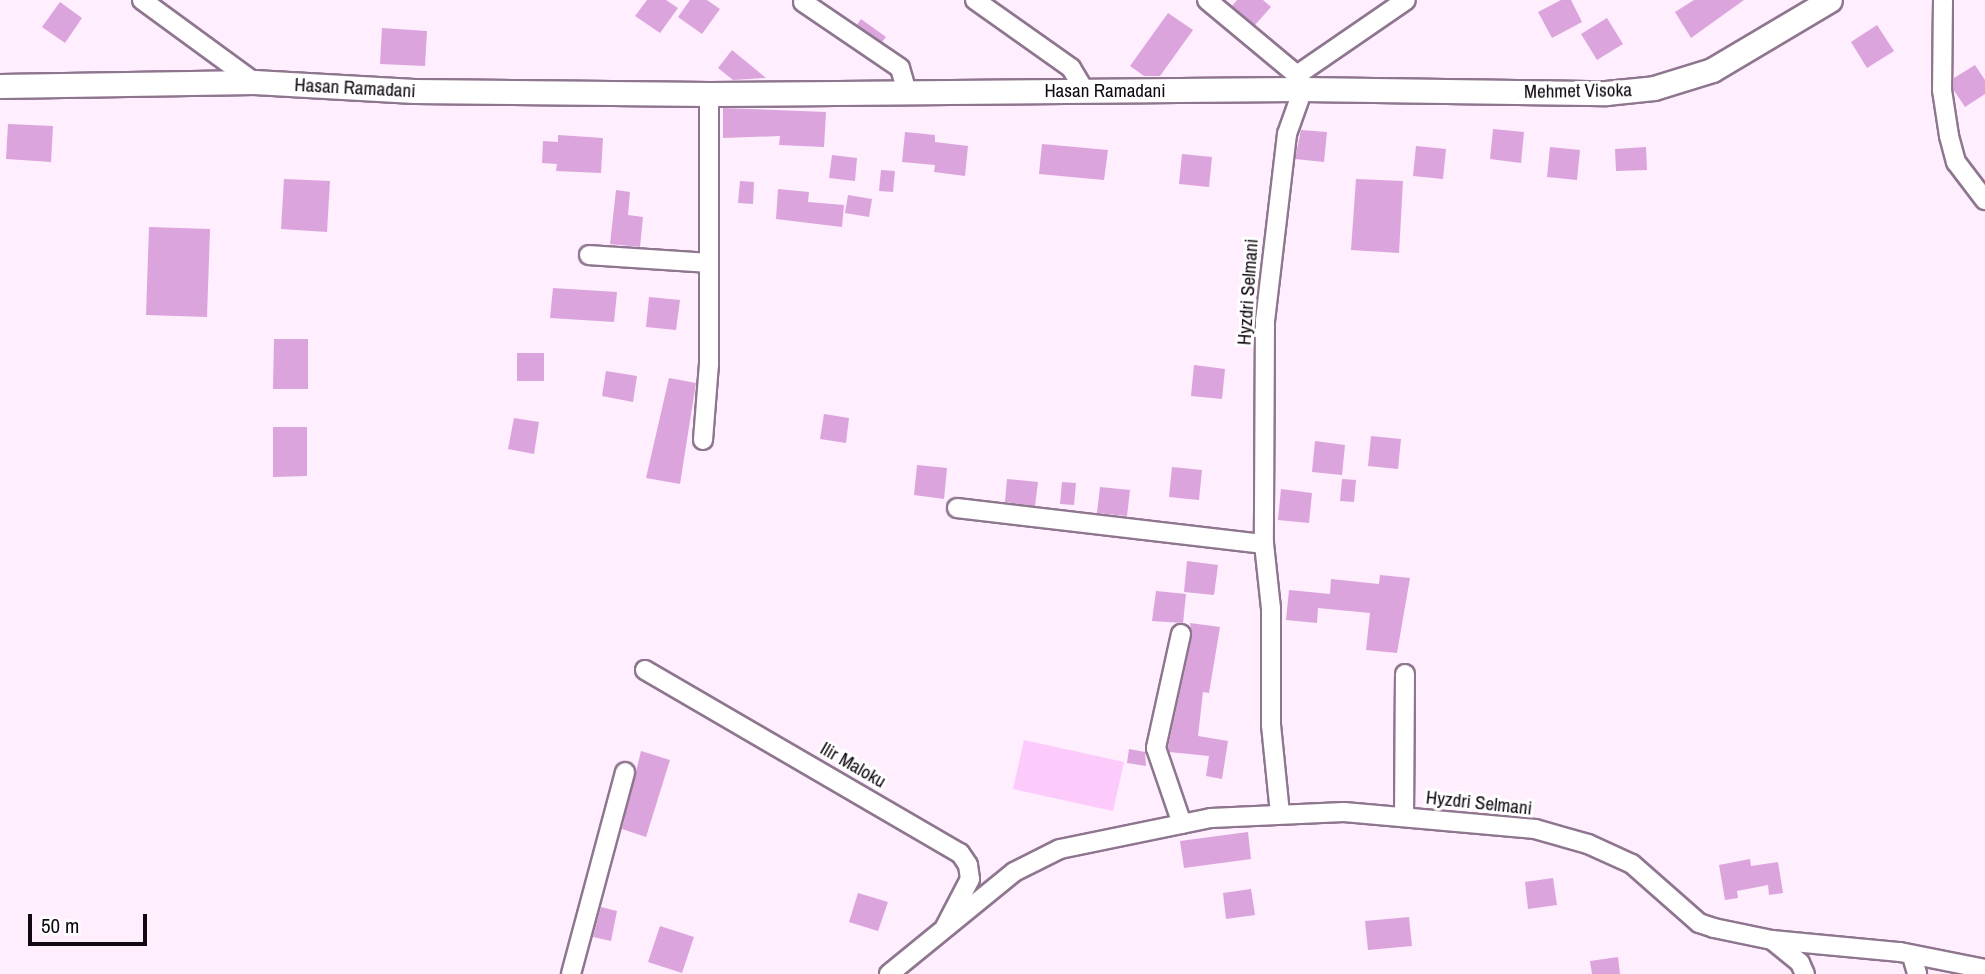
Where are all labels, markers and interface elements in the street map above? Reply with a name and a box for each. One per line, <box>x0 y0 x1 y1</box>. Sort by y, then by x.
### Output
street label: Hasan Ramadani <box>294 73 416 103</box>
street label: Mehmet Visoka <box>1524 79 1632 103</box>
street label: Hasan Ramadani <box>1044 80 1166 102</box>
street label: Hyzdri Selmani <box>1233 238 1263 346</box>
street label: Ilir Maloku <box>816 737 890 793</box>
street label: Hyzdri Selmani <box>1425 786 1533 820</box>
scale bar <box>32 900 150 944</box>
text: 50 m <box>41 911 79 940</box>

